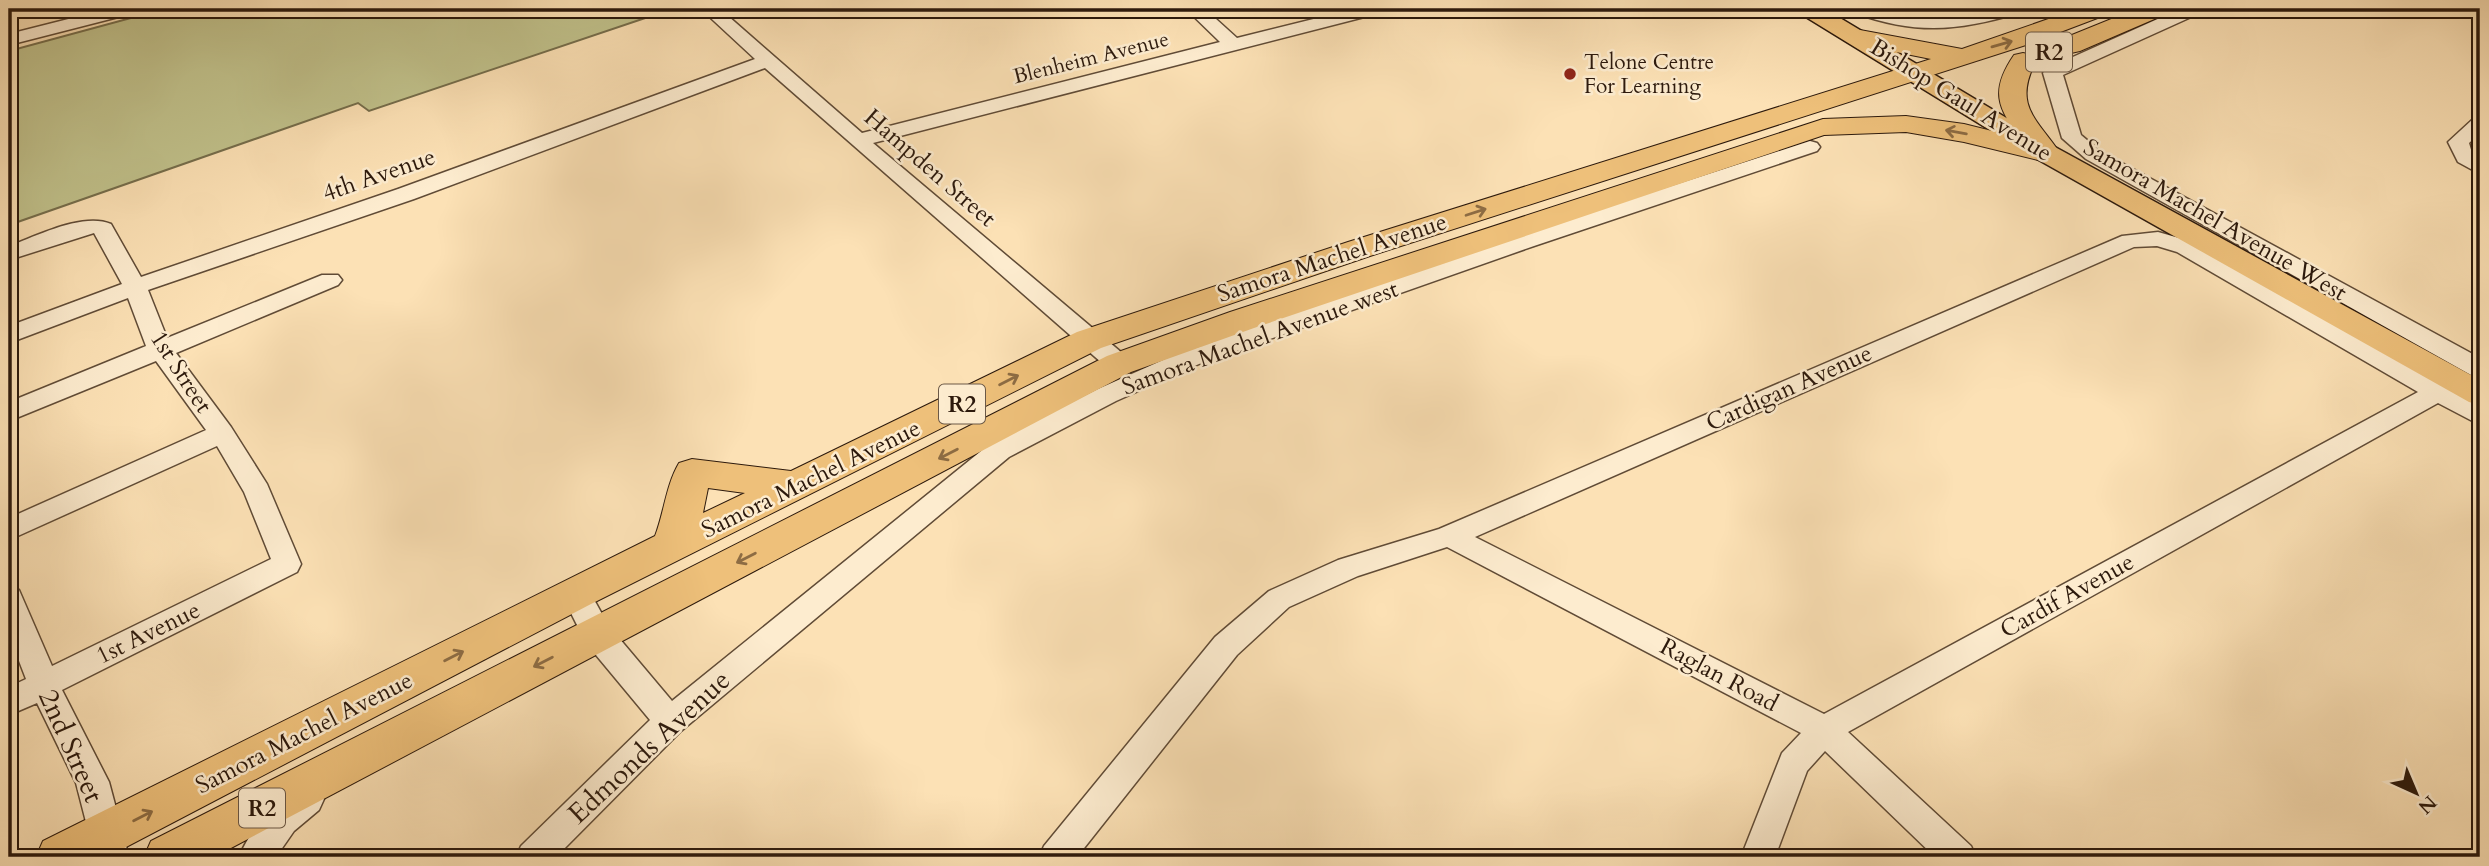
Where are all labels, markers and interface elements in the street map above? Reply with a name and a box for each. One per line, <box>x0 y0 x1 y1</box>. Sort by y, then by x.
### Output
street label: Blenheim Avenue <box>1010 25 1172 91</box>
street label: Bishop Gaul Avenue <box>1863 31 2059 169</box>
road number: R2 <box>2026 32 2072 72</box>
one-way arrow <box>1990 36 2012 49</box>
place label: Telone Centre For Learning <box>1584 48 1714 101</box>
marker: Telone Centre For Learning <box>1562 66 1578 82</box>
street label: Hampden Street <box>857 101 1003 235</box>
one-way arrow <box>1945 125 1968 138</box>
street label: Samora Machel Avenue West <box>2077 131 2353 309</box>
street label: 4th Avenue <box>318 140 440 210</box>
street label: Samora Machel Avenue <box>1213 205 1451 311</box>
one-way arrow <box>1464 205 1486 217</box>
street label: Samora Machel Avenue west <box>1117 272 1403 403</box>
street label: 1st Street <box>142 324 220 420</box>
street label: Cardigan Avenue <box>1701 337 1877 439</box>
one-way arrow <box>998 373 1019 387</box>
road number: R2 <box>939 384 985 424</box>
street label: Samora Machel Avenue <box>696 412 926 546</box>
one-way arrow <box>938 448 959 462</box>
street label: Cardif Avenue <box>1994 546 2140 646</box>
one-way arrow <box>736 552 757 565</box>
street label: 1st Avenue <box>90 594 206 672</box>
street label: Raglan Road <box>1654 630 1784 720</box>
one-way arrow <box>443 649 464 662</box>
one-way arrow <box>534 655 554 669</box>
street label: Edmonds Avenue <box>559 662 739 832</box>
street label: Samora Machel Avenue <box>190 664 418 802</box>
street label: 2nd Street <box>29 683 113 809</box>
north arrow <box>2380 758 2450 828</box>
road number: R2 <box>239 788 285 828</box>
text: N <box>2412 789 2442 820</box>
one-way arrow <box>132 808 153 822</box>

